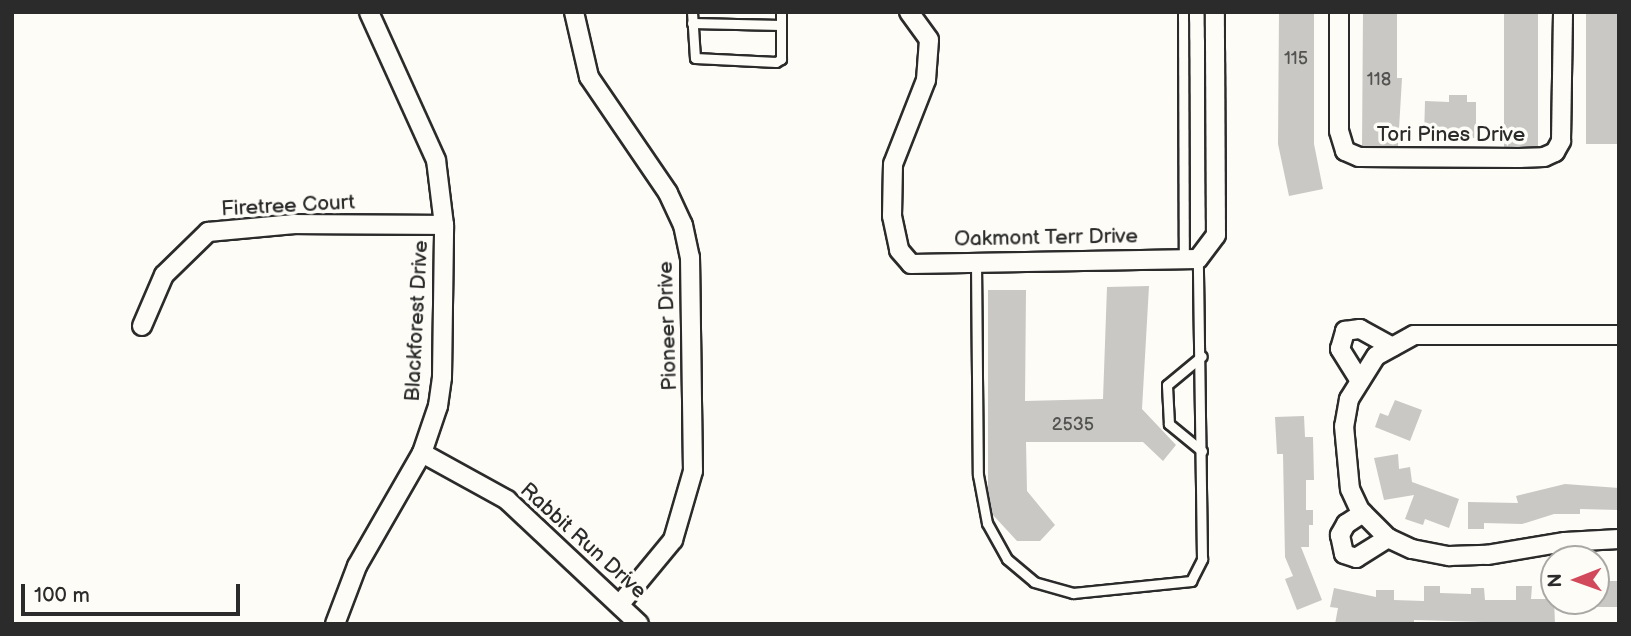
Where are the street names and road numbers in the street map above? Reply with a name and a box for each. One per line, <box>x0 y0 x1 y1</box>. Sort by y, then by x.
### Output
street label: Tori Pines Drive <box>1377 122 1525 148</box>
street label: Firetree Court <box>221 190 355 222</box>
street label: Oakmont Terr Drive <box>954 224 1138 252</box>
street label: Blackforest Drive <box>400 240 434 402</box>
street label: Pioneer Drive <box>653 261 683 391</box>
street label: Rabbit Run Drive <box>515 478 651 604</box>

